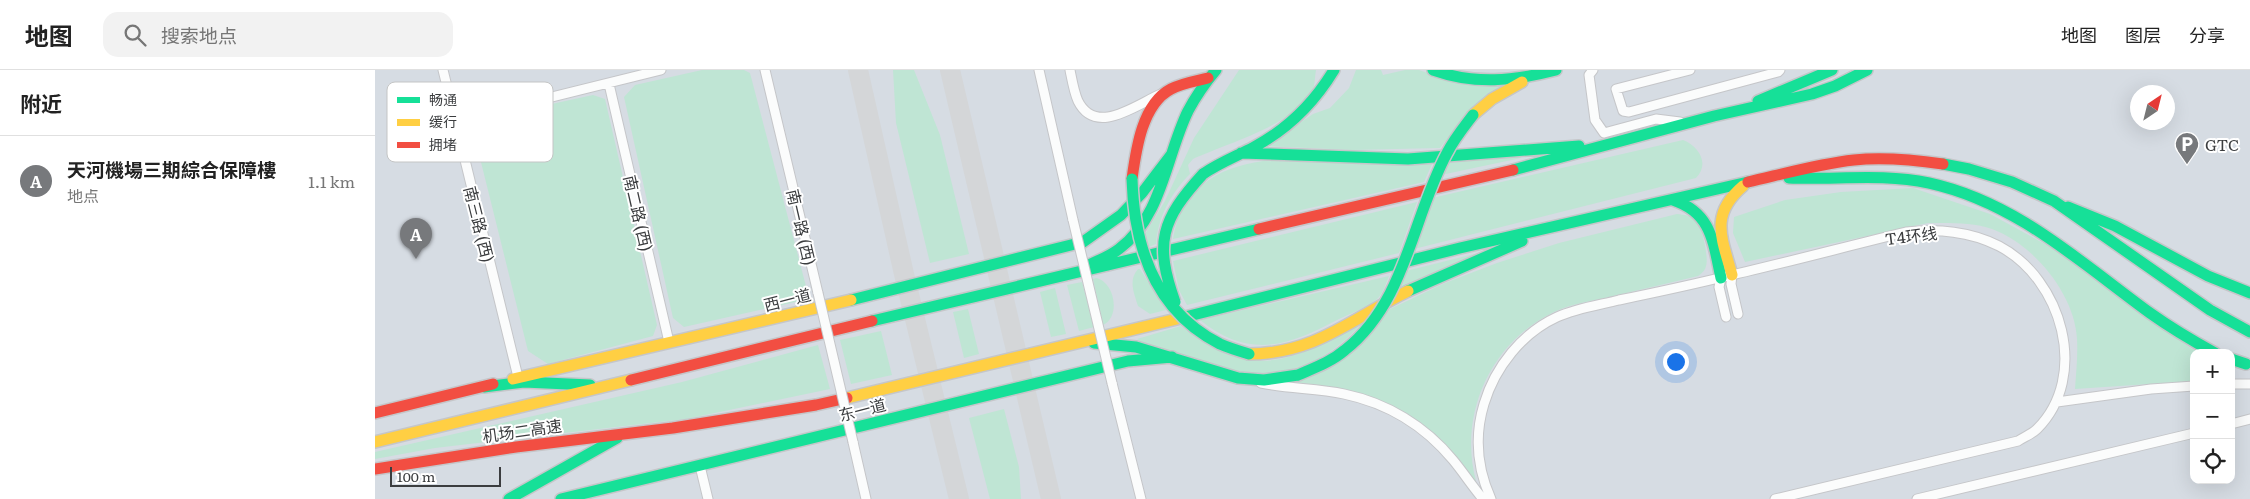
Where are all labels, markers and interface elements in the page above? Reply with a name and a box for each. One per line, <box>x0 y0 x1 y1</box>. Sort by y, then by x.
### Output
search box <box>103 12 453 57</box>
text: 地图 <box>25 17 73 52</box>
icon: search <box>121 21 149 49</box>
text: 搜索地点 <box>161 21 237 49</box>
text: 地图 <box>2061 21 2097 48</box>
text: 图层 <box>2125 21 2161 48</box>
text: 分享 <box>2189 21 2225 48</box>
legend <box>387 82 553 162</box>
north arrow <box>2130 85 2175 130</box>
text: 附近 <box>20 87 62 118</box>
text: 畅通 <box>429 89 457 109</box>
text: 缓行 <box>429 111 457 131</box>
parking icon: GTC <box>2174 131 2200 165</box>
place label: GTC <box>2205 132 2239 156</box>
text: 拥堵 <box>429 134 457 154</box>
text: 天河機場三期綜合保障樓 <box>67 155 276 183</box>
text: A <box>30 169 42 193</box>
text: 1.1 km <box>308 169 355 193</box>
street label: 南二路 (西) <box>619 172 659 254</box>
text: 地点 <box>67 183 99 207</box>
street label: 南三路 (西) <box>459 183 501 265</box>
street label: 南一路 (西) <box>782 186 822 268</box>
pin: A <box>400 218 432 259</box>
street label: T4环线 <box>1883 220 1939 250</box>
street label: 西一道 <box>761 282 813 316</box>
your location <box>1663 349 1689 375</box>
map controls <box>2190 349 2235 484</box>
button: + <box>2190 349 2235 394</box>
street label: 东一道 <box>836 392 888 426</box>
button: − <box>2190 394 2235 439</box>
street label: 机场二高速 <box>481 413 563 447</box>
button: locate <box>2190 439 2235 484</box>
scale bar <box>390 464 501 487</box>
text: 100 m <box>397 466 435 486</box>

